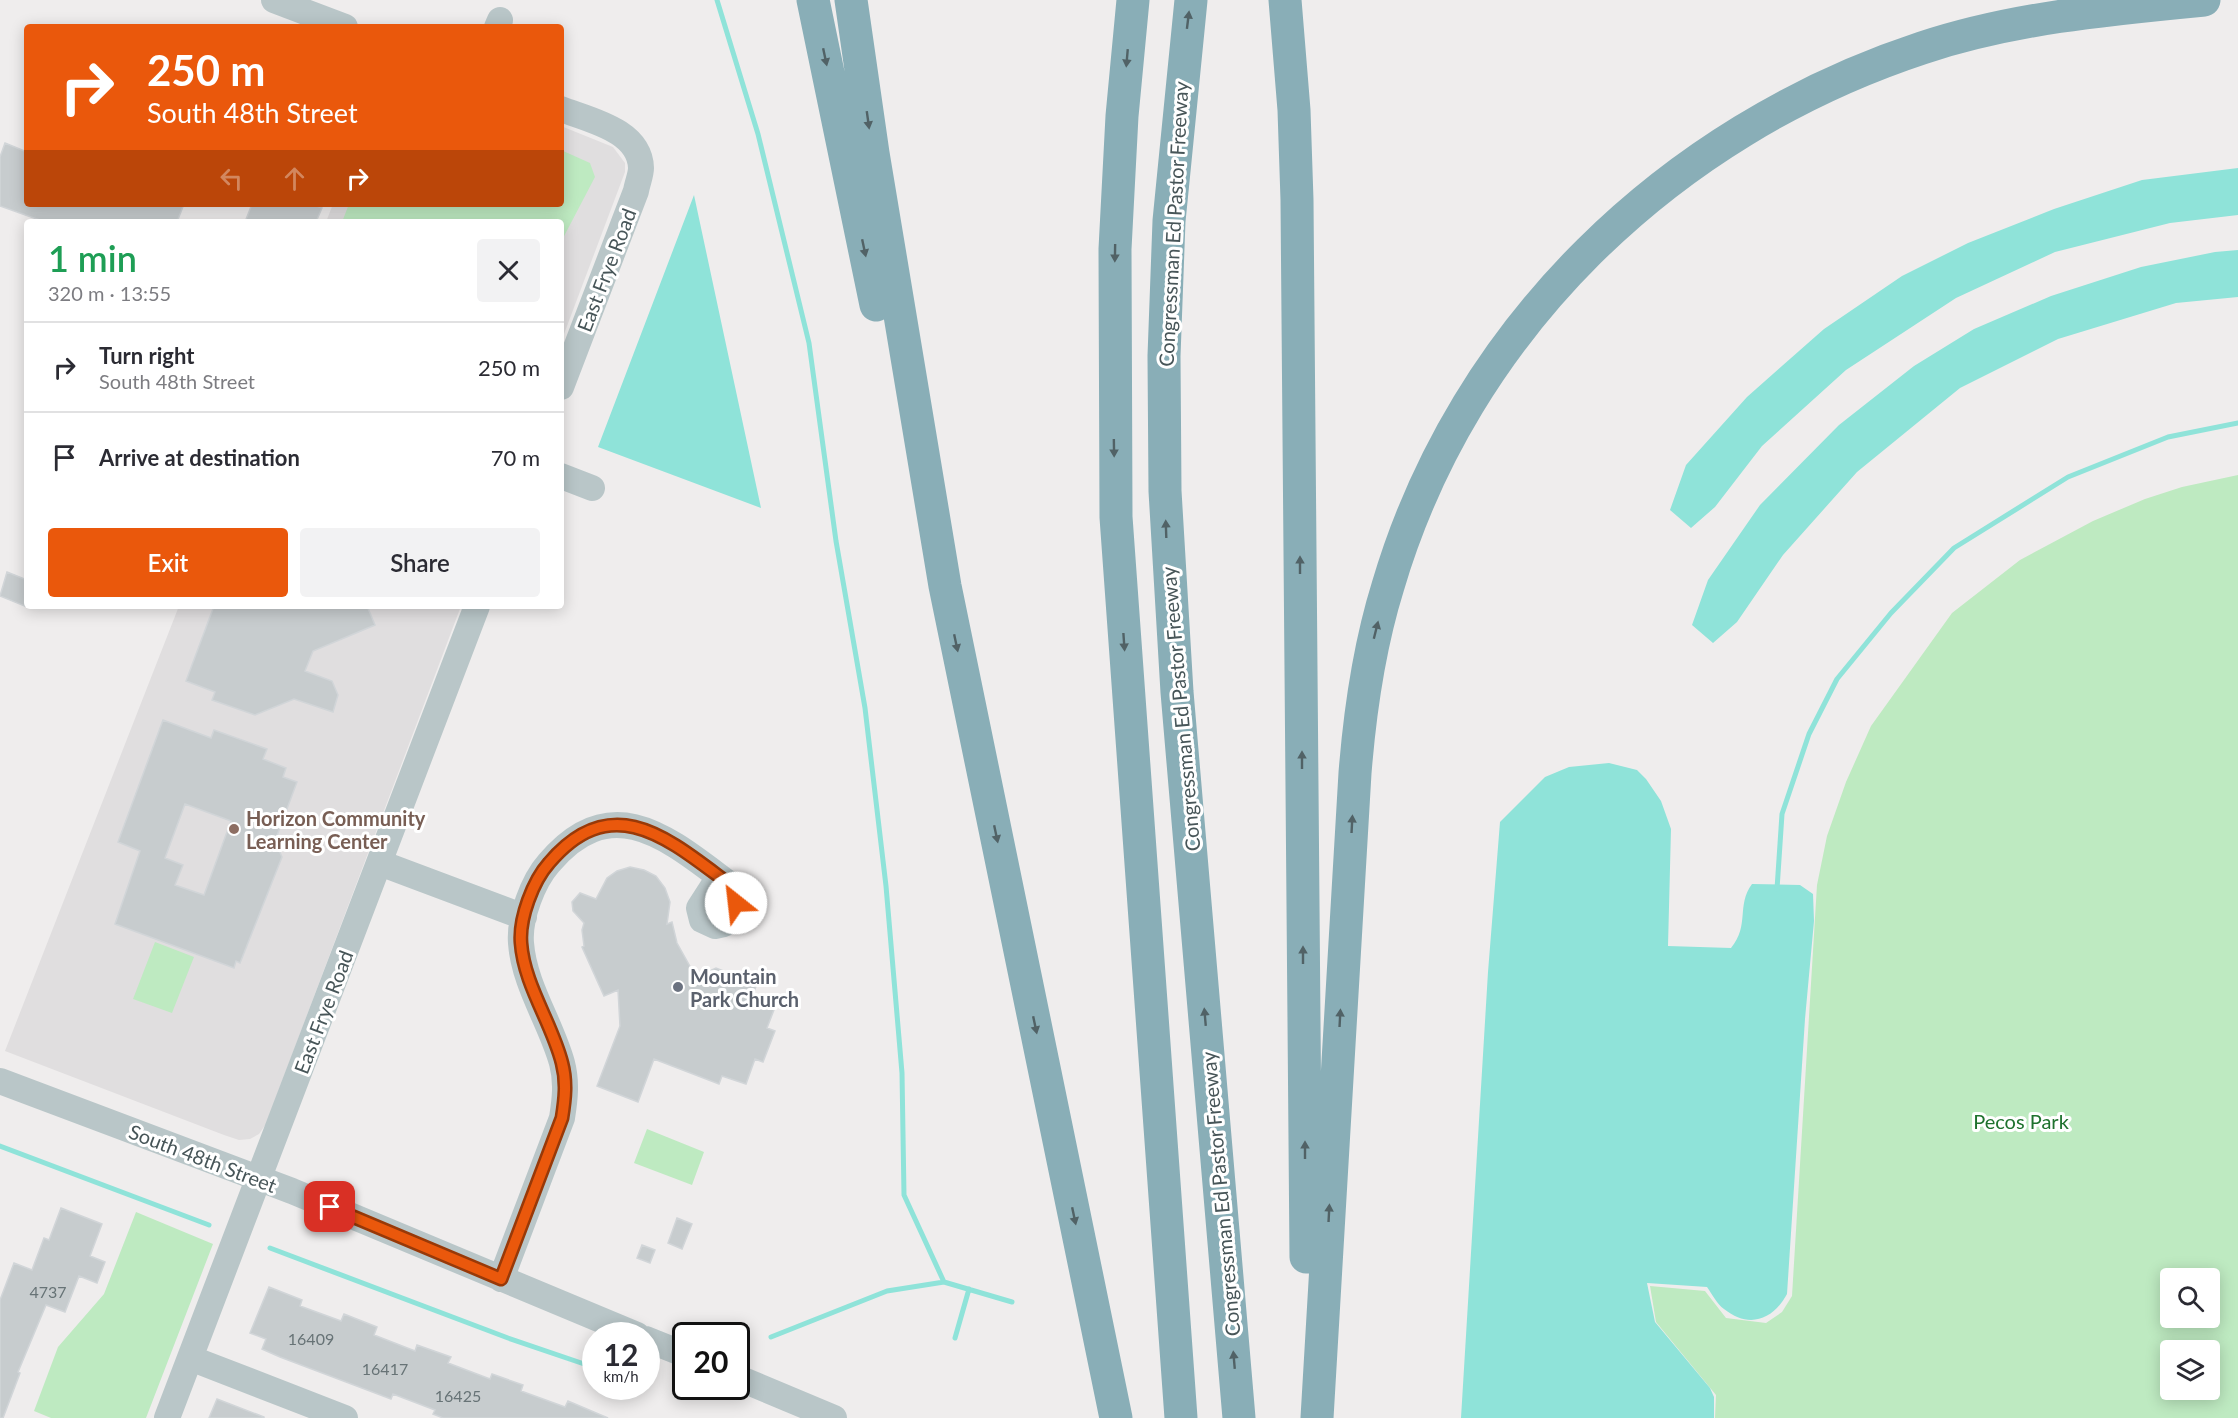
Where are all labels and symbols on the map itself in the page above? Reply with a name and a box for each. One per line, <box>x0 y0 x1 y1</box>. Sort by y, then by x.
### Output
one-way arrow <box>1183 10 1193 29</box>
one-way arrow <box>821 48 830 67</box>
one-way arrow <box>1122 49 1132 68</box>
street label: Congressman Ed Pastor Freeway <box>1154 80 1192 367</box>
one-way arrow <box>864 111 873 130</box>
street label: East Frye Road <box>571 205 641 335</box>
one-way arrow <box>860 239 869 258</box>
one-way arrow <box>1110 243 1120 262</box>
one-way arrow <box>1109 438 1119 457</box>
one-way arrow <box>1162 519 1171 538</box>
one-way arrow <box>1295 555 1305 574</box>
street label: Congressman Ed Pastor Freeway <box>1156 565 1204 852</box>
one-way arrow <box>1371 621 1381 640</box>
one-way arrow <box>1119 633 1128 652</box>
one-way arrow <box>952 634 961 653</box>
one-way arrow <box>1297 750 1307 769</box>
place label: Horizon Community Learning Center <box>246 806 426 853</box>
one-way arrow <box>1347 814 1356 833</box>
marker: Horizon Community Learning Center <box>227 822 241 836</box>
one-way arrow <box>992 825 1001 844</box>
position arrow <box>704 871 768 935</box>
one-way arrow <box>1299 945 1308 964</box>
street label: East Frye Road <box>288 947 358 1077</box>
place label: Mountain Park Church <box>690 964 799 1011</box>
marker: Mountain Park Church <box>671 980 685 994</box>
one-way arrow <box>1201 1008 1210 1027</box>
one-way arrow <box>1336 1009 1345 1028</box>
one-way arrow <box>1031 1016 1040 1035</box>
street label: Congressman Ed Pastor Freeway <box>1196 1050 1244 1337</box>
park label: Pecos Park <box>1973 1109 2070 1133</box>
street label: South 48th Street <box>126 1119 280 1197</box>
one-way arrow <box>1300 1140 1310 1159</box>
pin <box>304 1181 355 1232</box>
one-way arrow <box>1324 1203 1333 1222</box>
one-way arrow <box>1070 1207 1079 1226</box>
house number: 4737 <box>29 1282 67 1301</box>
speed limit sign: 20 <box>672 1322 750 1400</box>
house number: 16409 <box>288 1329 334 1348</box>
one-way arrow <box>1229 1350 1239 1369</box>
house number: 16417 <box>362 1359 408 1378</box>
house number: 16425 <box>435 1386 481 1405</box>

